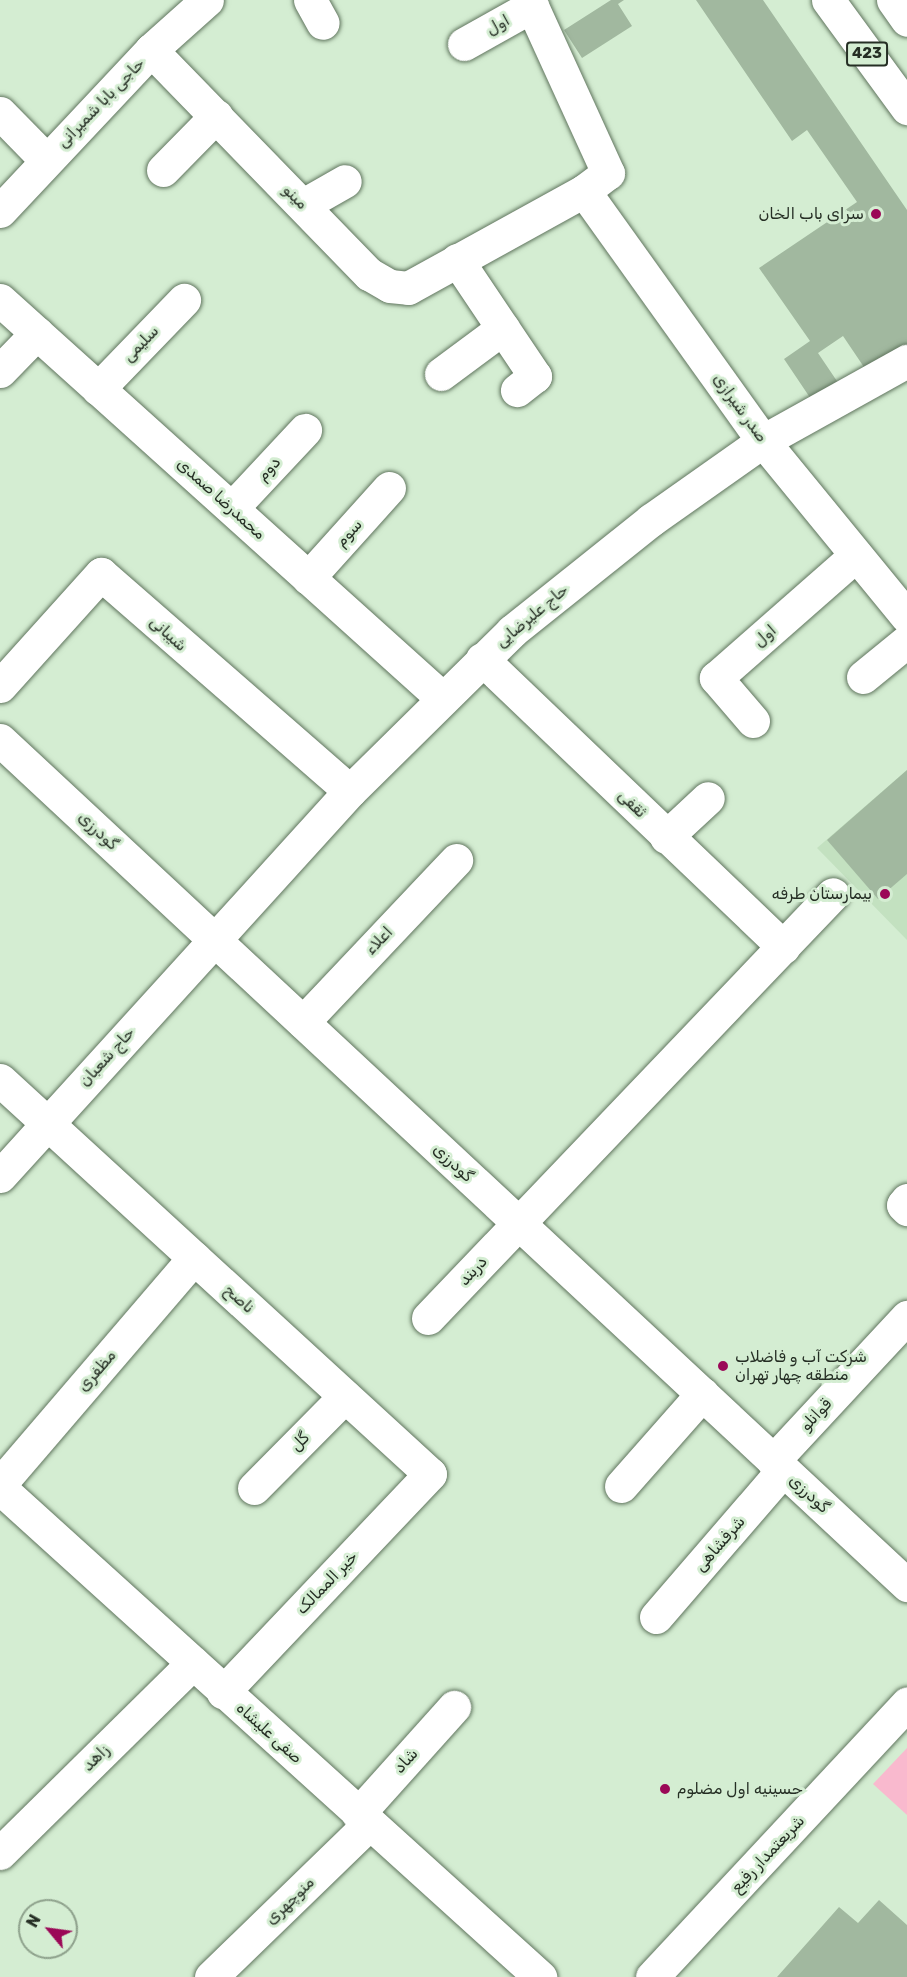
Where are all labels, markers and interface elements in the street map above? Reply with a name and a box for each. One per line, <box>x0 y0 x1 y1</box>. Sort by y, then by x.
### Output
street label: اول <box>483 11 513 39</box>
road number: 423 <box>846 42 888 66</box>
street label: حاجی بابا شمیرانی <box>53 54 149 152</box>
street label: مینو <box>279 181 311 213</box>
place label: سرای باب الخان <box>758 204 864 224</box>
marker: سرای باب الخان <box>869 207 883 221</box>
street label: سلیمی <box>119 322 163 366</box>
street label: صدر شیرازی <box>709 370 771 446</box>
street label: دوم <box>253 453 285 485</box>
street label: محمدرضا صمدی <box>173 454 269 544</box>
street label: سوم <box>332 515 366 551</box>
street label: حاج علیرضایی <box>492 580 572 652</box>
street label: شیبانی <box>145 612 191 656</box>
street label: اول <box>750 621 780 651</box>
street label: ثقفی <box>614 786 650 822</box>
street label: گودرزی <box>74 808 122 854</box>
place label: بیمارستان طرفه <box>772 884 872 904</box>
marker: بیمارستان طرفه <box>876 885 894 903</box>
street label: اعلاء <box>361 923 397 959</box>
street label: حاج شعبان <box>75 1023 139 1091</box>
street label: گودرزی <box>429 1140 477 1186</box>
street label: دربند <box>455 1252 491 1290</box>
street label: ناصح <box>220 1281 258 1317</box>
street label: مظفری <box>74 1346 120 1396</box>
place label: شرکت آب و فاضلاب منطقه چهار تهران <box>735 1347 867 1385</box>
marker: شرکت آب و فاضلاب منطقه چهار تهران <box>716 1359 730 1373</box>
street label: قوانلو <box>796 1395 836 1435</box>
street label: گل <box>286 1428 314 1456</box>
street label: گودرزی <box>785 1471 833 1517</box>
street label: شرفشاهی <box>691 1512 749 1576</box>
street label: خیر الممالک <box>292 1548 362 1618</box>
street label: صفی علیشاه <box>232 1698 306 1768</box>
street label: زاهد <box>78 1740 114 1776</box>
street label: شاد <box>390 1745 422 1777</box>
place label: حسینیه اول مضلوم <box>677 1779 803 1799</box>
marker: حسینیه اول مضلوم <box>658 1782 672 1796</box>
street label: شریعتمدار رفیع <box>727 1811 809 1897</box>
street label: منوچهری <box>262 1873 318 1929</box>
north arrow <box>18 1899 78 1959</box>
text: N <box>22 1911 45 1931</box>

